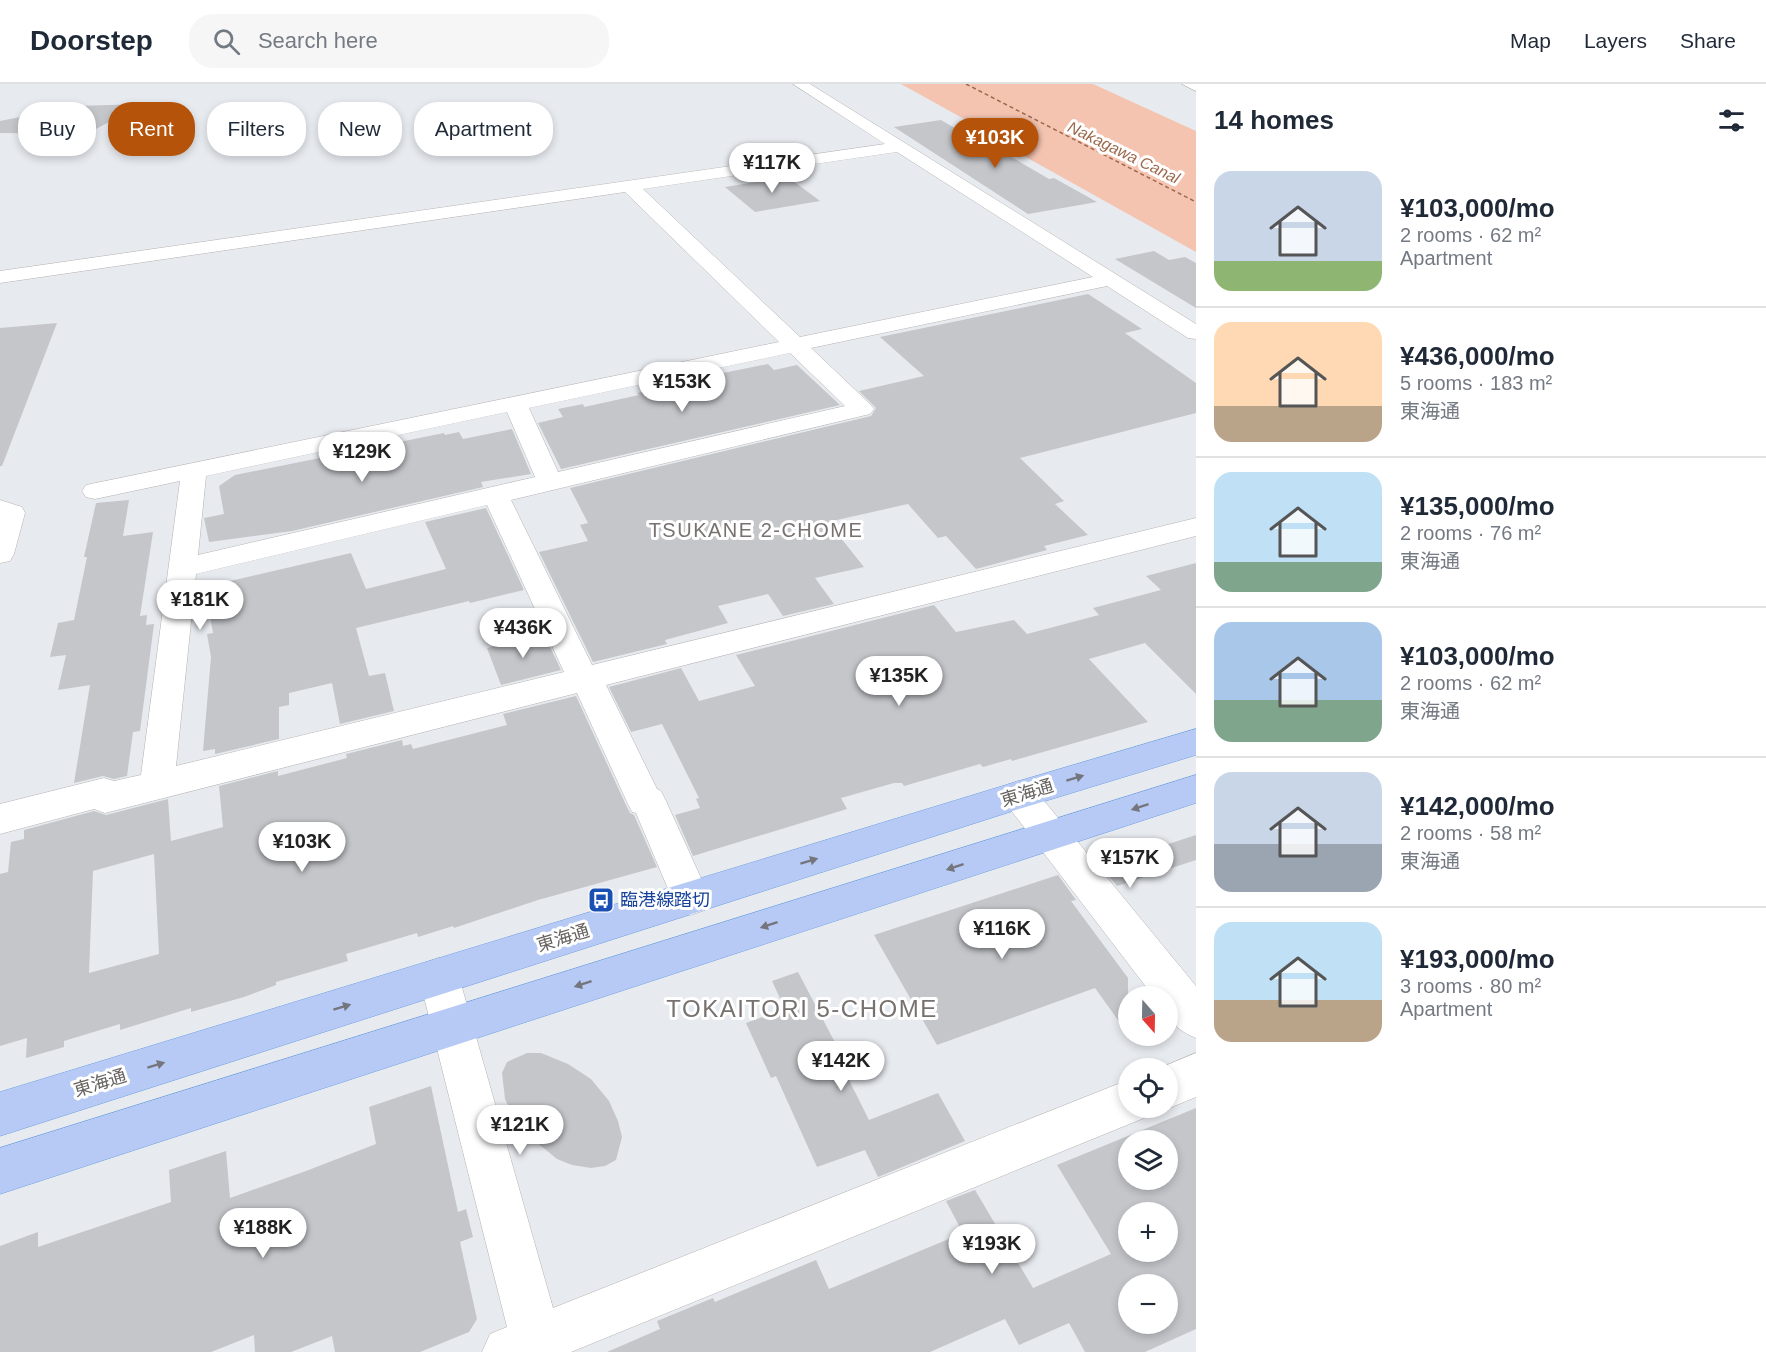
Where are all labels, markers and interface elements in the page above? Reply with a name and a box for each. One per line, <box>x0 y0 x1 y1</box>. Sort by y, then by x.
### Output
search box <box>189 14 609 68</box>
text: Doorstep <box>30 25 153 56</box>
icon: search <box>210 25 243 58</box>
text: Search here <box>258 28 378 53</box>
text: Map <box>1510 29 1551 52</box>
text: Layers <box>1584 29 1647 52</box>
text: Share <box>1680 29 1736 52</box>
chip: Buy <box>18 102 96 156</box>
chip: Rent <box>108 102 195 156</box>
chip: Filters <box>207 102 306 156</box>
chip: New <box>318 102 402 156</box>
chip: Apartment <box>414 102 553 156</box>
icon: filters <box>1715 104 1748 137</box>
text: 14 homes <box>1214 105 1334 135</box>
pin: ¥103K <box>953 118 1037 169</box>
water label: Nakagawa Canal <box>1065 118 1183 187</box>
text: ¥103K <box>966 126 1024 148</box>
pin: ¥117K <box>730 143 814 194</box>
text: ¥117K <box>743 151 801 173</box>
text: ¥103,000/mo <box>1400 193 1555 223</box>
icon: home <box>1262 195 1334 267</box>
text: 2 rooms · 62 m² <box>1400 224 1541 246</box>
text: Apartment <box>1400 247 1492 269</box>
text: ¥436,000/mo <box>1400 341 1555 371</box>
icon: home <box>1262 346 1334 418</box>
pin: ¥153K <box>640 362 724 413</box>
text: ¥153K <box>653 370 711 392</box>
text: 5 rooms · 183 m² <box>1400 372 1552 394</box>
text: 東海通 <box>1400 400 1460 422</box>
pin: ¥129K <box>320 432 404 483</box>
text: ¥129K <box>333 440 391 462</box>
text: ¥135,000/mo <box>1400 491 1555 521</box>
icon: home <box>1262 496 1334 568</box>
district label: TSUKANE 2-CHOME <box>649 519 863 541</box>
text: 2 rooms · 76 m² <box>1400 522 1541 544</box>
text: 東海通 <box>1400 550 1460 572</box>
pin: ¥181K <box>158 580 242 631</box>
text: ¥181K <box>171 588 229 610</box>
pin: ¥436K <box>481 608 565 659</box>
text: ¥436K <box>494 616 552 638</box>
text: ¥103,000/mo <box>1400 641 1555 671</box>
icon: home <box>1262 646 1334 718</box>
pin: ¥135K <box>857 656 941 707</box>
text: ¥135K <box>870 664 928 686</box>
text: 2 rooms · 62 m² <box>1400 672 1541 694</box>
text: 東海通 <box>1400 700 1460 722</box>
one-way arrow <box>1066 773 1084 782</box>
street label: 東海通 <box>998 776 1056 810</box>
text: ¥142,000/mo <box>1400 791 1555 821</box>
icon: home <box>1262 796 1334 868</box>
one-way arrow <box>1131 803 1149 812</box>
pin: ¥103K <box>260 822 344 873</box>
text: 2 rooms · 58 m² <box>1400 822 1541 844</box>
text: ¥103K <box>273 830 331 852</box>
pin: ¥157K <box>1088 838 1172 889</box>
text: ¥157K <box>1101 846 1159 868</box>
text: 東海通 <box>1400 850 1460 872</box>
one-way arrow <box>800 856 818 865</box>
one-way arrow <box>946 862 964 872</box>
bus stop icon: 臨港線踏切 <box>586 885 616 915</box>
place label: 臨港線踏切 <box>620 890 710 910</box>
pin: ¥116K <box>960 909 1044 960</box>
text: ¥116K <box>973 917 1031 939</box>
street label: 東海通 <box>534 921 592 955</box>
one-way arrow <box>760 921 778 931</box>
text: ¥193,000/mo <box>1400 944 1555 974</box>
icon: home <box>1262 946 1334 1018</box>
text: 3 rooms · 80 m² <box>1400 975 1541 997</box>
one-way arrow <box>574 980 592 990</box>
north arrow <box>1118 986 1178 1046</box>
map controls <box>1118 986 1178 1334</box>
district label: TOKAITORI 5-CHOME <box>666 995 938 1022</box>
text: Apartment <box>1400 998 1492 1020</box>
one-way arrow <box>333 1002 351 1011</box>
pin: ¥142K <box>799 1041 883 1092</box>
text: ¥142K <box>812 1049 870 1071</box>
button: locate <box>1118 1058 1178 1118</box>
one-way arrow <box>147 1060 165 1069</box>
street label: 東海通 <box>71 1066 129 1100</box>
pin: ¥121K <box>478 1105 562 1156</box>
text: ¥121K <box>491 1113 549 1135</box>
button: layers <box>1118 1130 1178 1190</box>
button: + <box>1118 1202 1178 1262</box>
pin: ¥188K <box>221 1208 305 1259</box>
text: ¥188K <box>234 1216 292 1238</box>
pin: ¥193K <box>950 1224 1034 1275</box>
text: ¥193K <box>963 1232 1021 1254</box>
button: − <box>1118 1274 1178 1334</box>

